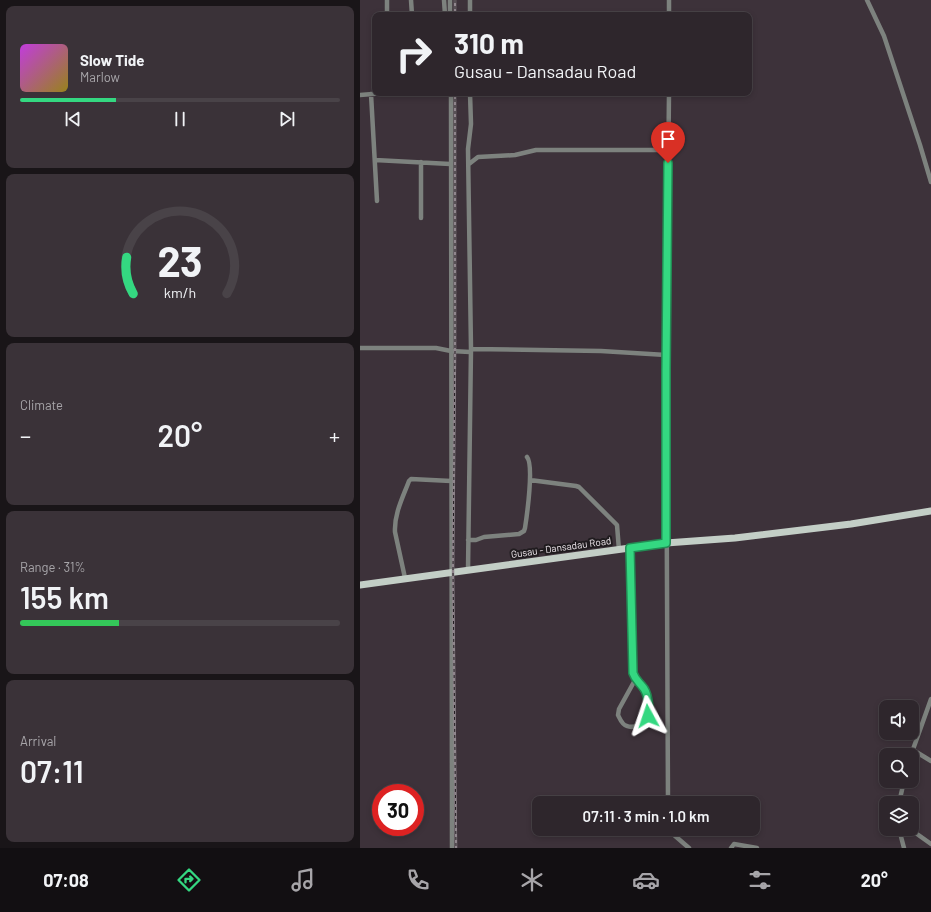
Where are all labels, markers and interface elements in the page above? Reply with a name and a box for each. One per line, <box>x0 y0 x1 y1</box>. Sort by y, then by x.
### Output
text: 310 m <box>454 26 524 60</box>
icon: right <box>388 28 440 80</box>
text: Slow Tide <box>80 51 144 69</box>
text: Gusau - Dansadau Road <box>454 60 636 82</box>
text: Marlow <box>80 69 120 85</box>
icon: previous <box>62 108 84 130</box>
icon: pause <box>169 108 191 130</box>
icon: next <box>276 108 298 130</box>
pin <box>651 122 685 163</box>
icon: arrive <box>657 128 679 150</box>
text: 23 <box>157 234 203 284</box>
text: km/h <box>164 283 196 300</box>
text: Climate <box>20 397 63 413</box>
text: 20° <box>158 417 202 453</box>
text: − <box>20 422 31 448</box>
text: + <box>329 422 340 448</box>
street label: Gusau - Dansadau Road <box>510 534 612 560</box>
text: Range · 31% <box>20 559 86 575</box>
text: 155 km <box>20 579 109 615</box>
position arrow <box>627 695 669 737</box>
map controls <box>879 700 919 836</box>
button: sound <box>879 700 919 740</box>
text: Arrival <box>20 733 56 749</box>
button: search <box>879 748 919 788</box>
text: 07:11 <box>20 753 84 789</box>
speed limit sign: 30 <box>372 784 424 836</box>
button: layers <box>879 796 919 836</box>
text: 07:11 · 3 min · 1.0 km <box>583 807 709 825</box>
icon: directions <box>175 866 203 894</box>
icon: music <box>289 866 317 894</box>
icon: phone <box>404 866 432 894</box>
icon: climate <box>518 866 546 894</box>
icon: car <box>632 866 660 894</box>
icon: filters <box>746 866 774 894</box>
text: 07:08 <box>43 869 89 891</box>
text: 20° <box>861 869 888 891</box>

